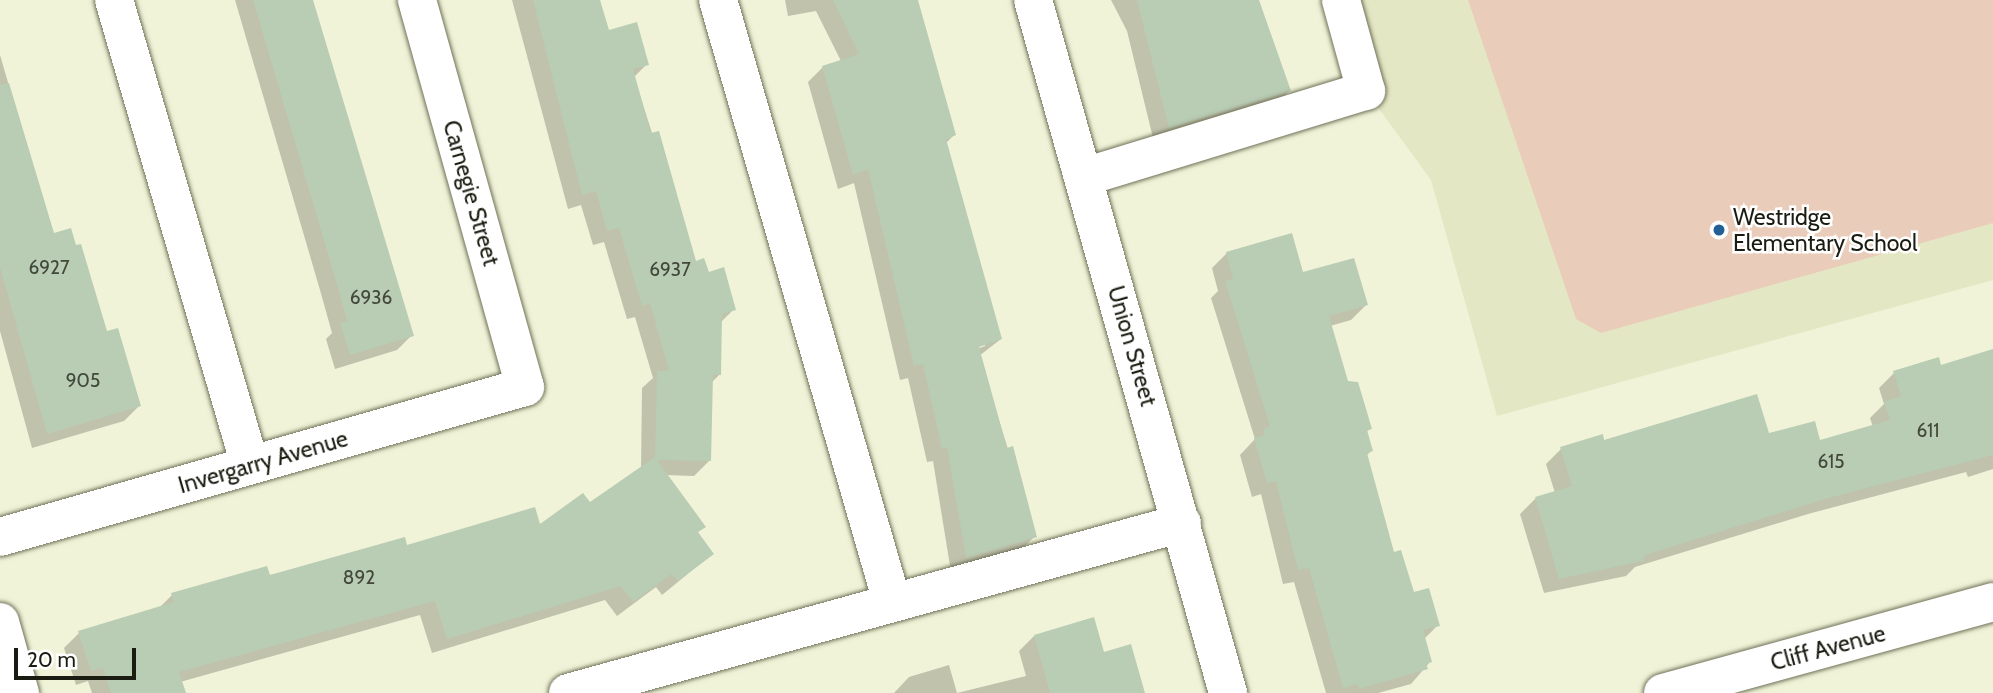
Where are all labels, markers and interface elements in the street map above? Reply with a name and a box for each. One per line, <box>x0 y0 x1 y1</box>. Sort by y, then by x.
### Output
street label: Carnegie Street <box>437 117 505 269</box>
place label: Westridge Elementary School <box>1733 203 1917 257</box>
marker: Westridge Elementary School <box>1711 222 1727 238</box>
house number: 6927 <box>28 257 70 279</box>
house number: 6937 <box>649 259 691 281</box>
street label: Union Street <box>1102 283 1162 409</box>
house number: 6936 <box>350 287 392 309</box>
house number: 905 <box>66 370 100 392</box>
house number: 611 <box>1916 420 1940 442</box>
street label: Invergarry Avenue <box>175 425 351 499</box>
house number: 615 <box>1817 451 1845 473</box>
house number: 892 <box>343 567 375 589</box>
street label: Cliff Avenue <box>1768 619 1888 677</box>
scale bar <box>18 634 140 678</box>
text: 20 m <box>27 647 76 672</box>

